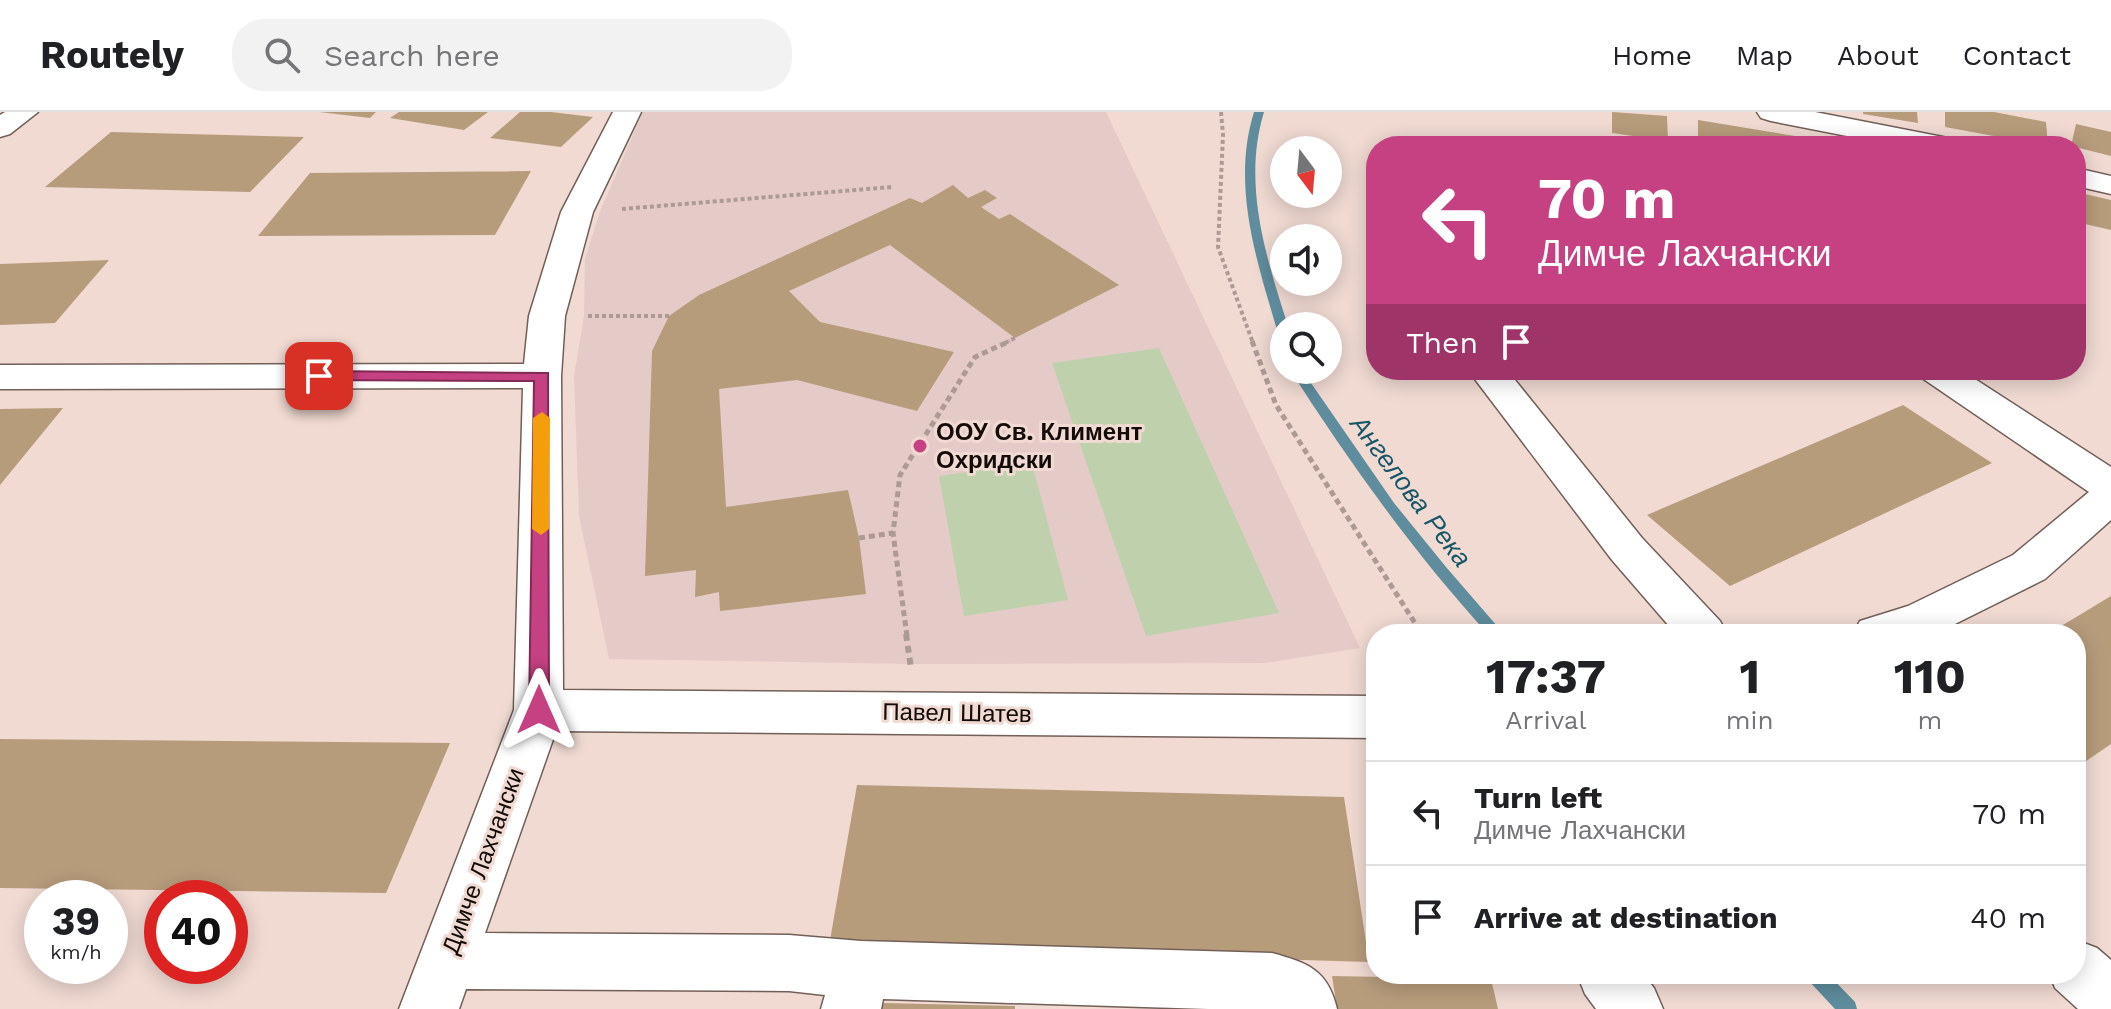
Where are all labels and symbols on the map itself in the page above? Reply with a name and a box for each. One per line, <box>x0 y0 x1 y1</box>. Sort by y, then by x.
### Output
north arrow <box>1270 136 1342 208</box>
pin <box>285 342 353 410</box>
water label: Ангелова Река <box>1343 408 1478 572</box>
place label: ООУ Св. Климент Охридски <box>936 418 1143 474</box>
marker: ООУ Св. Климент Охридски <box>911 437 929 455</box>
position arrow <box>497 668 581 752</box>
street label: Павел Шатев <box>882 698 1032 728</box>
street label: Димче Лахчански <box>436 764 530 958</box>
speed limit sign: 40 <box>144 880 248 984</box>

